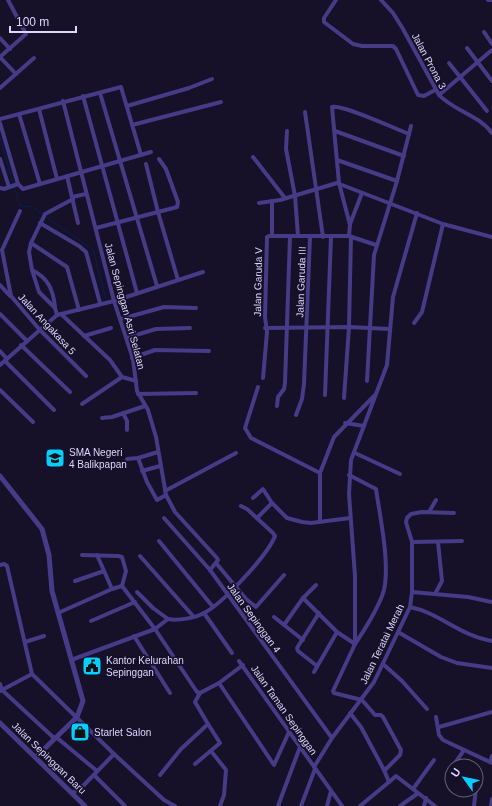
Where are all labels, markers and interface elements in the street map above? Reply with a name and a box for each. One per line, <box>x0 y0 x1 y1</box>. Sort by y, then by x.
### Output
scale bar <box>10 8 76 34</box>
text: 100 m <box>16 15 49 29</box>
street label: Jalan Prona 3 <box>410 31 449 91</box>
street label: Jalan Sepinggan Asri Selatan <box>103 241 147 371</box>
street label: Jalan Garuda III <box>294 246 308 318</box>
street label: Jalan Garuda V <box>252 247 264 317</box>
street label: Jalan Angakasa 5 <box>16 291 78 357</box>
school or university icon: SMA Negeri 4 Balikpapan <box>44 447 66 469</box>
place label: SMA Negeri 4 Balikpapan <box>69 447 127 470</box>
street label: Jalan Sepinggan 4 <box>225 581 283 655</box>
street label: Jalan Teratai Merah <box>358 602 406 686</box>
public building icon: Kantor Kelurahan Sepinggan <box>81 655 103 677</box>
place label: Kantor Kelurahan Sepinggan <box>106 655 184 678</box>
street label: Jalan Taman Sepinggan <box>249 663 319 757</box>
street label: Jalan Sepinggan Baru <box>10 720 88 796</box>
shop icon: Starlet Salon <box>69 721 91 743</box>
place label: Starlet Salon <box>94 727 151 738</box>
north arrow <box>444 758 484 798</box>
text: U <box>448 766 463 779</box>

